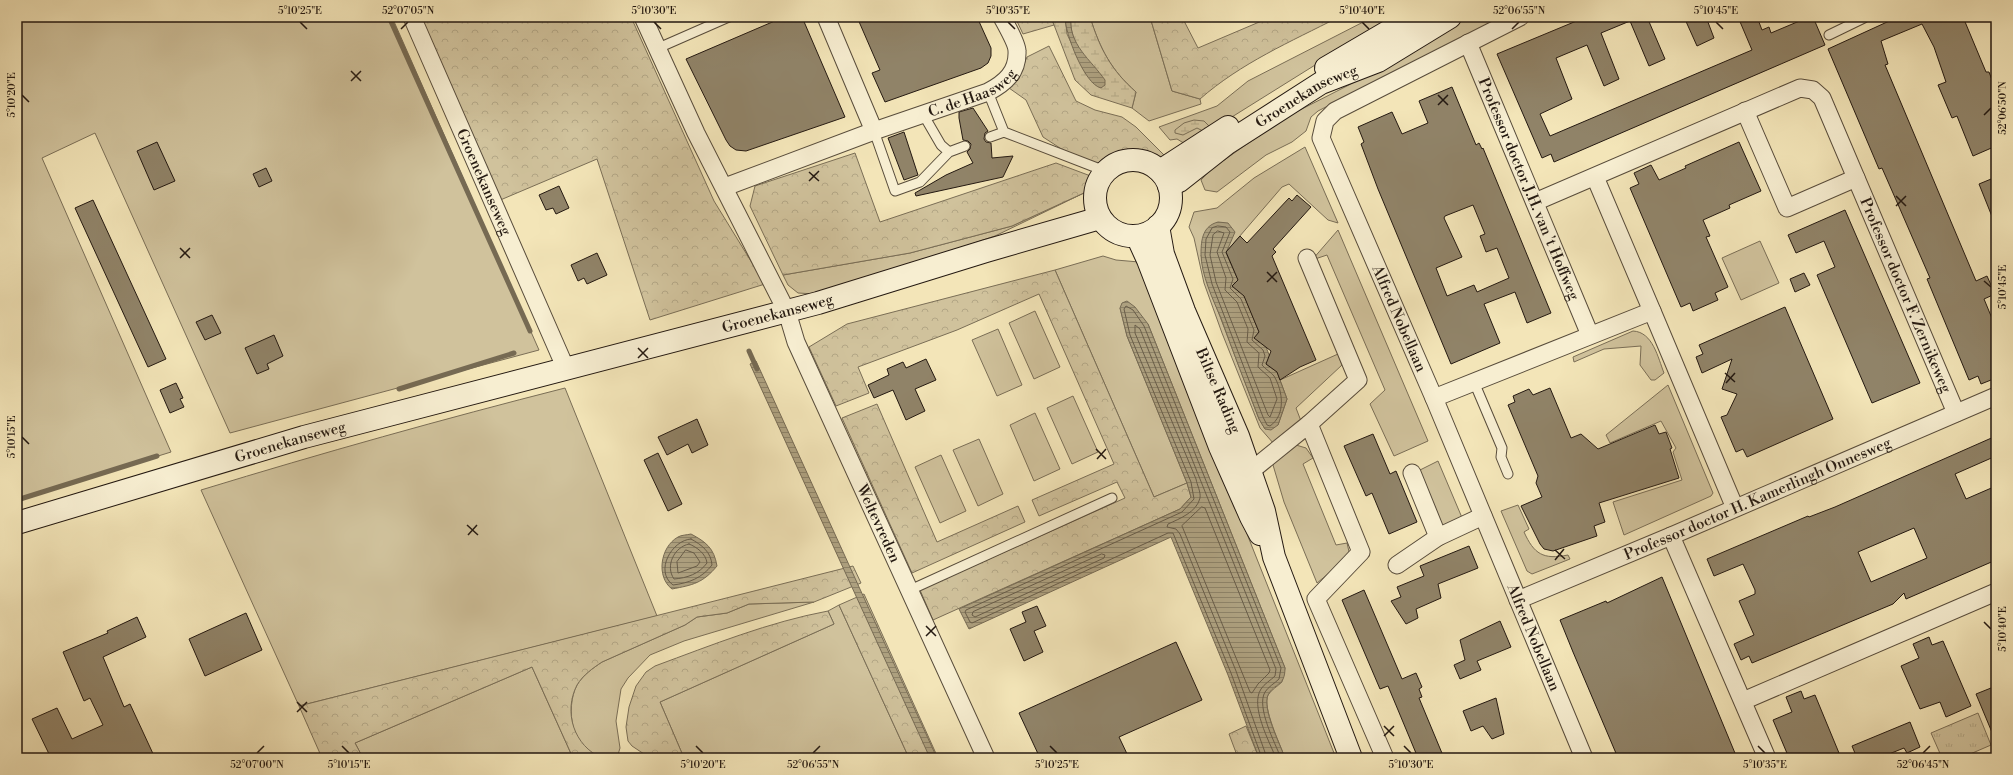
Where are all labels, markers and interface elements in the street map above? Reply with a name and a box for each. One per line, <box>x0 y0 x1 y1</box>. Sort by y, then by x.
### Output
text: 5°10'25"E <box>278 5 322 17</box>
text: 52°07'05"N <box>382 5 435 17</box>
text: 5°10'30"E <box>631 5 677 17</box>
text: 5°10'35"E <box>986 5 1030 17</box>
text: 5°10'40"E <box>1339 5 1385 17</box>
text: 52°06'55"N <box>1493 5 1546 17</box>
text: 5°10'45"E <box>1694 5 1738 17</box>
street label: Groenekanseweg <box>1252 60 1360 132</box>
street label: C. de Haasweg <box>926 65 1021 121</box>
text: 5°10'20"E <box>6 72 18 118</box>
street label: Professor doctor J.H. van 't Hoffweg <box>1474 75 1584 303</box>
text: 52°06'50"N <box>1997 81 2009 135</box>
street label: Groenekanseweg <box>452 126 516 238</box>
street label: Professor doctor F. Zernikeweg <box>1856 195 1956 396</box>
street label: Alfred Nobellaan <box>1368 261 1431 375</box>
text: 5°10'45"E <box>1997 265 2009 309</box>
street label: Groenekanseweg <box>720 289 836 337</box>
street label: Biltse Rading <box>1191 344 1245 436</box>
text: 5°10'15"E <box>6 416 18 458</box>
street label: Groenekanseweg <box>232 417 348 467</box>
street label: Professor doctor H. Kamerlingh Onnesweg <box>1621 433 1894 564</box>
street label: Weltevreden <box>852 480 905 565</box>
street label: Alfred Nobellaan <box>1503 580 1565 694</box>
text: 5°10'40"E <box>1997 606 2009 652</box>
text: 52°07'00"N <box>230 759 284 771</box>
text: 5°10'15"E <box>328 759 370 771</box>
text: 5°10'20"E <box>680 759 726 771</box>
text: 52°06'55"N <box>787 759 840 771</box>
text: 5°10'25"E <box>1035 759 1079 771</box>
text: 5°10'30"E <box>1388 759 1434 771</box>
text: 5°10'35"E <box>1743 759 1787 771</box>
text: 52°06'45"N <box>1897 759 1950 771</box>

